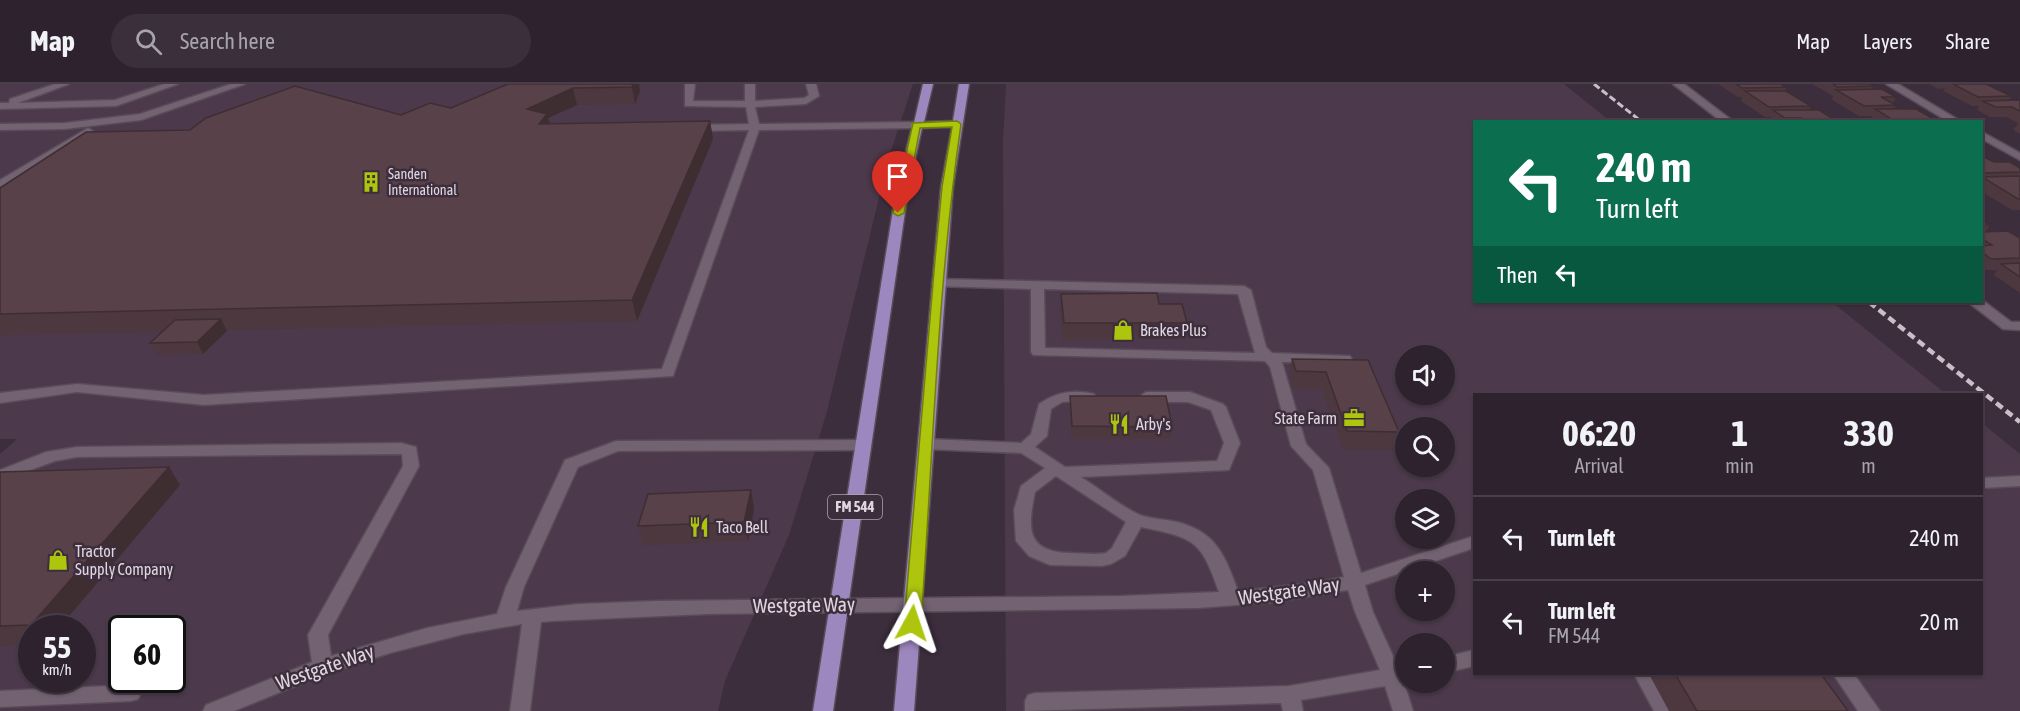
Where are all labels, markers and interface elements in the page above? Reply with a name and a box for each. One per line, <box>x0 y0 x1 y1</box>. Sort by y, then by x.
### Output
search box <box>111 14 531 68</box>
text: Map <box>30 25 75 57</box>
icon: search <box>132 25 165 58</box>
text: Search here <box>180 28 275 54</box>
text: Map <box>1796 29 1830 53</box>
text: Layers <box>1863 29 1913 53</box>
text: Share <box>1946 29 1990 53</box>
text: 240 m <box>1596 143 1691 191</box>
icon: left <box>1497 144 1575 222</box>
pin <box>872 151 923 213</box>
icon: arrive <box>881 160 914 193</box>
place label: Sanden International <box>388 166 457 198</box>
building icon: Sanden International <box>359 170 383 194</box>
text: Turn left <box>1596 193 1679 224</box>
icon: left <box>1550 258 1583 291</box>
text: Then <box>1497 262 1538 288</box>
shop icon: Brakes Plus <box>1111 318 1135 342</box>
place label: Brakes Plus <box>1140 321 1207 339</box>
map controls <box>1395 345 1455 693</box>
button: sound <box>1395 345 1455 405</box>
office icon: State Farm <box>1342 406 1366 430</box>
place label: State Farm <box>1275 409 1337 427</box>
restaurant icon: Arby's <box>1107 412 1131 436</box>
text: 06:20 <box>1562 412 1636 454</box>
text: 1 <box>1731 412 1748 454</box>
text: 330 <box>1843 412 1894 454</box>
place label: Arby's <box>1136 415 1171 434</box>
button: search <box>1395 417 1455 477</box>
text: Arrival <box>1575 454 1624 477</box>
text: min <box>1725 454 1754 477</box>
text: m <box>1861 454 1876 477</box>
button: layers <box>1395 489 1455 549</box>
road number: FM 544 <box>828 495 882 519</box>
restaurant icon: Taco Bell <box>687 515 711 539</box>
place label: Taco Bell <box>716 518 769 536</box>
icon: left <box>1497 522 1530 555</box>
text: Turn left <box>1548 525 1615 551</box>
text: 240 m <box>1909 525 1959 551</box>
place label: Tractor Supply Company <box>75 542 174 579</box>
shop icon: Tractor Supply Company <box>46 548 70 572</box>
button: + <box>1395 561 1455 621</box>
street label: Westgate Way <box>1237 572 1341 609</box>
position arrow <box>880 591 944 655</box>
street label: Westgate Way <box>753 592 855 617</box>
text: Turn left <box>1548 598 1615 624</box>
icon: left <box>1497 606 1530 639</box>
text: 20 m <box>1919 609 1959 635</box>
speed limit sign: 60 <box>108 615 186 693</box>
text: FM 544 <box>1548 624 1600 647</box>
text: 55 <box>43 630 71 664</box>
button: − <box>1395 633 1455 693</box>
street label: Westgate Way <box>273 639 377 694</box>
text: km/h <box>42 661 72 678</box>

